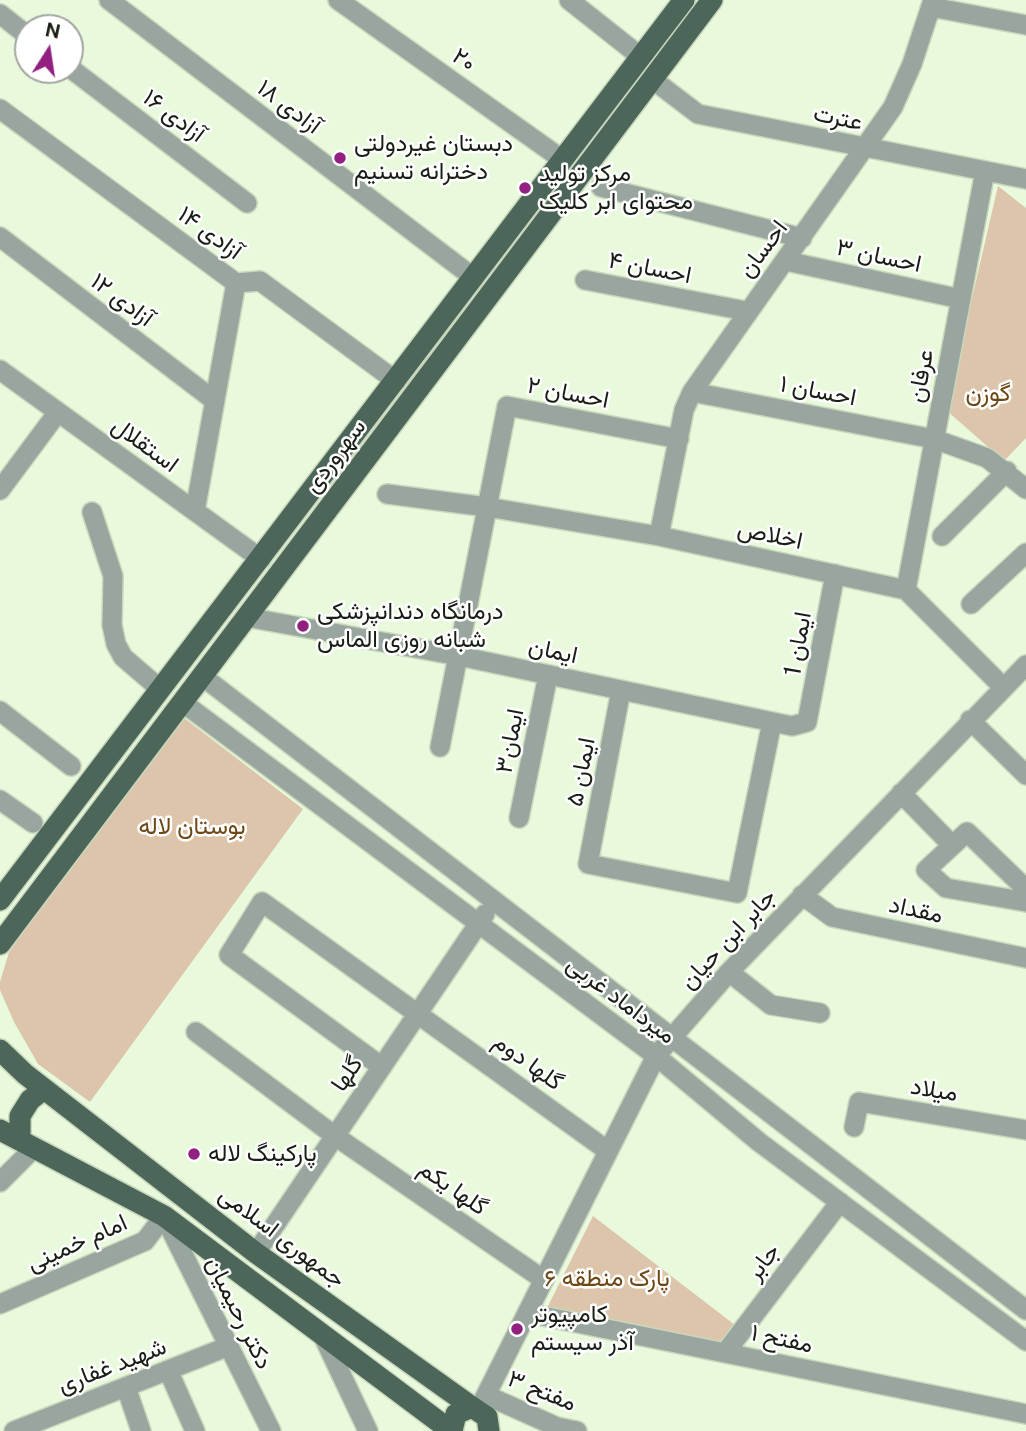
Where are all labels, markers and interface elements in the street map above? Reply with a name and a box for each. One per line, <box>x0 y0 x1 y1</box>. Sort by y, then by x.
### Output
north arrow <box>14 14 84 84</box>
text: N <box>43 18 62 43</box>
street label: ۲۰ <box>446 42 482 78</box>
street label: آزادی ۱۸ <box>251 74 327 140</box>
street label: آزادی ۱۶ <box>137 83 211 149</box>
street label: عترت <box>811 99 865 137</box>
place label: دبستان غیردولتی دخترانه تسنیم <box>354 130 513 186</box>
marker: دبستان غیردولتی دخترانه تسنیم <box>332 150 348 166</box>
place label: مرکز تولید محتوای ابر کلیک <box>539 160 693 216</box>
marker: مرکز تولید محتوای ابر کلیک <box>517 180 533 196</box>
street label: آزادی ۱۴ <box>172 200 248 266</box>
street label: احسان <box>732 215 794 283</box>
street label: احسان ۳ <box>834 233 924 279</box>
street label: احسان ۴ <box>606 246 694 290</box>
street label: آزادی ۱۲ <box>85 267 159 333</box>
street label: عرفان <box>902 347 940 405</box>
street label: احسان ۱ <box>777 370 859 412</box>
street label: احسان ۲ <box>525 371 611 415</box>
park label: گوزن <box>965 380 1011 408</box>
street label: استقلال <box>106 411 184 479</box>
street label: سهروردی <box>298 413 372 499</box>
street label: اخلاص <box>735 514 805 556</box>
place label: درمانگاه دندان‍‍پزشکی شبانه روزی الماس <box>317 598 503 654</box>
street label: ایمان 1 <box>778 610 818 678</box>
marker: درمانگاه دندان‍‍پزشکی شبانه روزی الماس <box>295 618 311 634</box>
street label: ایمان <box>526 632 580 670</box>
street label: ایمان۳ <box>490 706 530 776</box>
street label: ایمان ۵ <box>560 735 602 809</box>
park label: بوستان لاله <box>138 813 246 841</box>
street label: جابر ابن حیان <box>674 883 782 995</box>
street label: مقداد <box>886 890 946 930</box>
street label: میرداماد غربی <box>561 950 681 1050</box>
street label: گلها دوم <box>488 1027 568 1097</box>
street label: گلها <box>325 1051 369 1097</box>
street label: میلاد <box>908 1072 960 1108</box>
place label: پارکینگ لاله <box>208 1140 317 1168</box>
marker: پارکینگ لاله <box>186 1146 202 1162</box>
street label: گلها یکم <box>413 1154 493 1222</box>
street label: جمهوری اسلامی <box>213 1180 351 1294</box>
street label: امام خمینی <box>22 1208 132 1278</box>
street label: جابر <box>740 1238 786 1286</box>
street label: دکتر رحیمیان <box>199 1252 279 1374</box>
park label: پارک منطقه ۶ <box>544 1265 670 1293</box>
place label: کامپیوتر آذر سیستم <box>531 1301 634 1357</box>
street label: مفتح ۱ <box>748 1318 816 1360</box>
marker: کامپیوتر آذر سیستم <box>509 1321 525 1337</box>
street label: شهید غفاری <box>54 1332 170 1400</box>
street label: مفتح ۳ <box>503 1364 581 1418</box>

